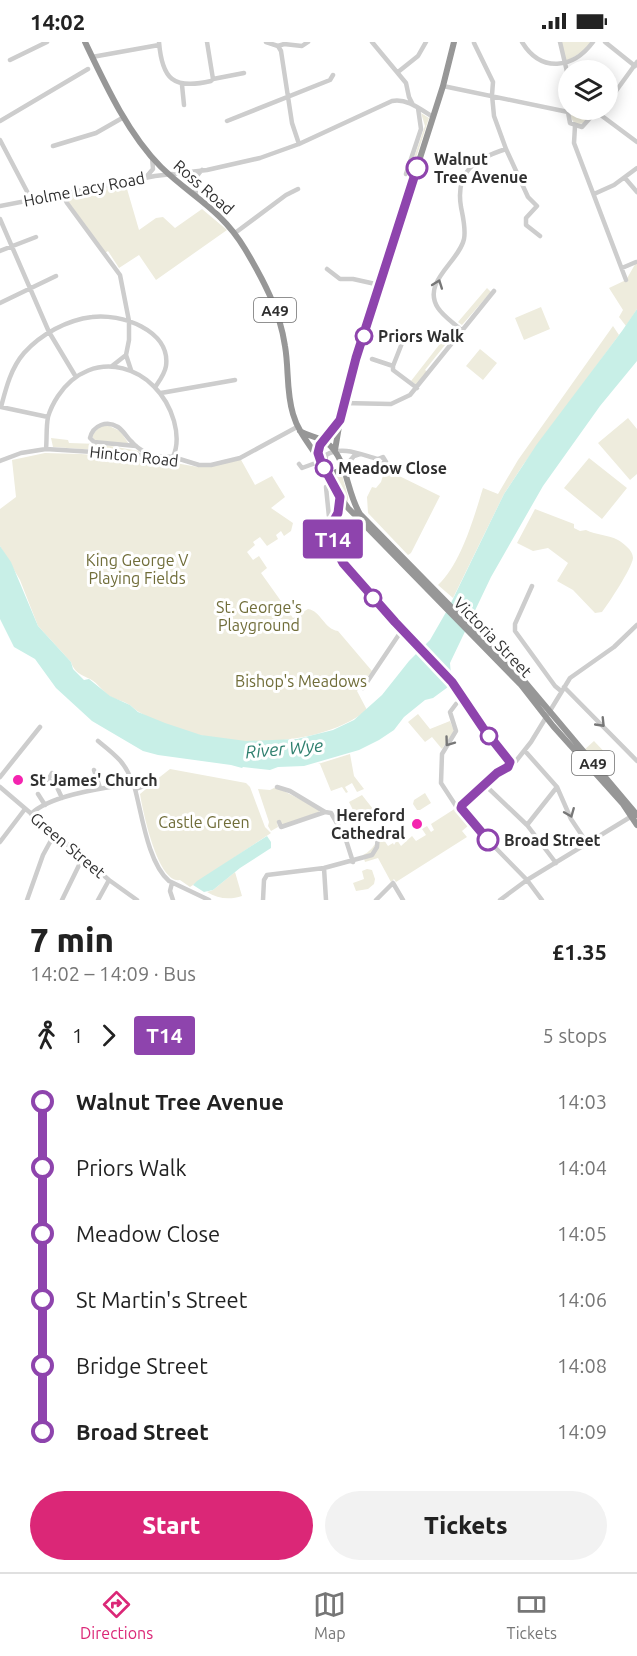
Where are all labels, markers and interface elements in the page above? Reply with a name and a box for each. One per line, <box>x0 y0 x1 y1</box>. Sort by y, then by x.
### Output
text: 14:02 <box>30 9 85 34</box>
map controls <box>558 60 618 120</box>
button: layers <box>558 60 618 120</box>
place label: Walnut Tree Avenue <box>434 150 528 186</box>
street label: Ross Road <box>170 156 238 218</box>
marker: Walnut Tree Avenue <box>406 157 428 179</box>
street label: Holme Lacy Road <box>22 168 146 210</box>
one-way arrow <box>430 279 443 289</box>
road number: A49 <box>254 298 296 322</box>
marker: Priors Walk <box>355 327 373 345</box>
place label: Priors Walk <box>378 327 464 345</box>
street label: Hinton Road <box>89 442 179 470</box>
marker: Meadow Close <box>315 459 333 477</box>
place label: Meadow Close <box>338 459 447 477</box>
line badge: T14 <box>298 520 368 558</box>
text: T14 <box>315 527 351 551</box>
park label: King George V Playing Fields <box>86 551 188 587</box>
unlabelled marker <box>364 589 382 607</box>
street label: Victoria Street <box>450 593 536 681</box>
park label: St. George's Playground <box>216 598 302 634</box>
park label: Bishop's Meadows <box>235 672 367 690</box>
one-way arrow <box>593 716 604 727</box>
unlabelled marker <box>480 727 498 745</box>
water label: River Wye <box>244 735 324 761</box>
one-way arrow <box>445 735 456 746</box>
road number: A49 <box>572 751 614 775</box>
place label: St James' Church <box>30 771 158 789</box>
marker: St James' Church <box>11 773 25 787</box>
place label: Hereford Cathedral <box>331 806 405 842</box>
one-way arrow <box>562 807 575 818</box>
street label: Green Street <box>27 809 109 882</box>
park label: Castle Green <box>158 813 250 831</box>
marker: Hereford Cathedral <box>410 817 424 831</box>
marker: Broad Street <box>477 829 499 851</box>
place label: Broad Street <box>504 831 601 849</box>
text: 7 min <box>30 921 114 958</box>
text: £1.35 <box>552 939 607 964</box>
text: 14:02 – 14:09 · Bus <box>30 962 196 985</box>
icon: walk <box>30 1019 63 1052</box>
icon: forward <box>92 1019 125 1052</box>
text: T14 <box>146 1023 183 1047</box>
text: 1 <box>72 1024 83 1047</box>
text: 5 stops <box>543 1024 607 1047</box>
text: Walnut Tree Avenue <box>76 1089 284 1114</box>
text: 14:03 <box>557 1090 607 1113</box>
text: Priors Walk <box>76 1155 187 1180</box>
text: 14:04 <box>557 1156 607 1179</box>
text: Meadow Close <box>76 1221 220 1246</box>
text: 14:05 <box>557 1222 607 1245</box>
text: St Martin's Street <box>76 1287 247 1312</box>
text: 14:06 <box>557 1288 607 1311</box>
text: Bridge Street <box>76 1353 208 1378</box>
text: 14:08 <box>557 1354 607 1377</box>
text: Broad Street <box>76 1419 209 1444</box>
text: 14:09 <box>557 1420 607 1443</box>
button: Start <box>30 1491 313 1560</box>
button: Tickets <box>325 1491 607 1560</box>
tab: Directions <box>80 1588 153 1642</box>
tab: Map <box>313 1588 346 1642</box>
tab: Tickets <box>506 1588 557 1642</box>

